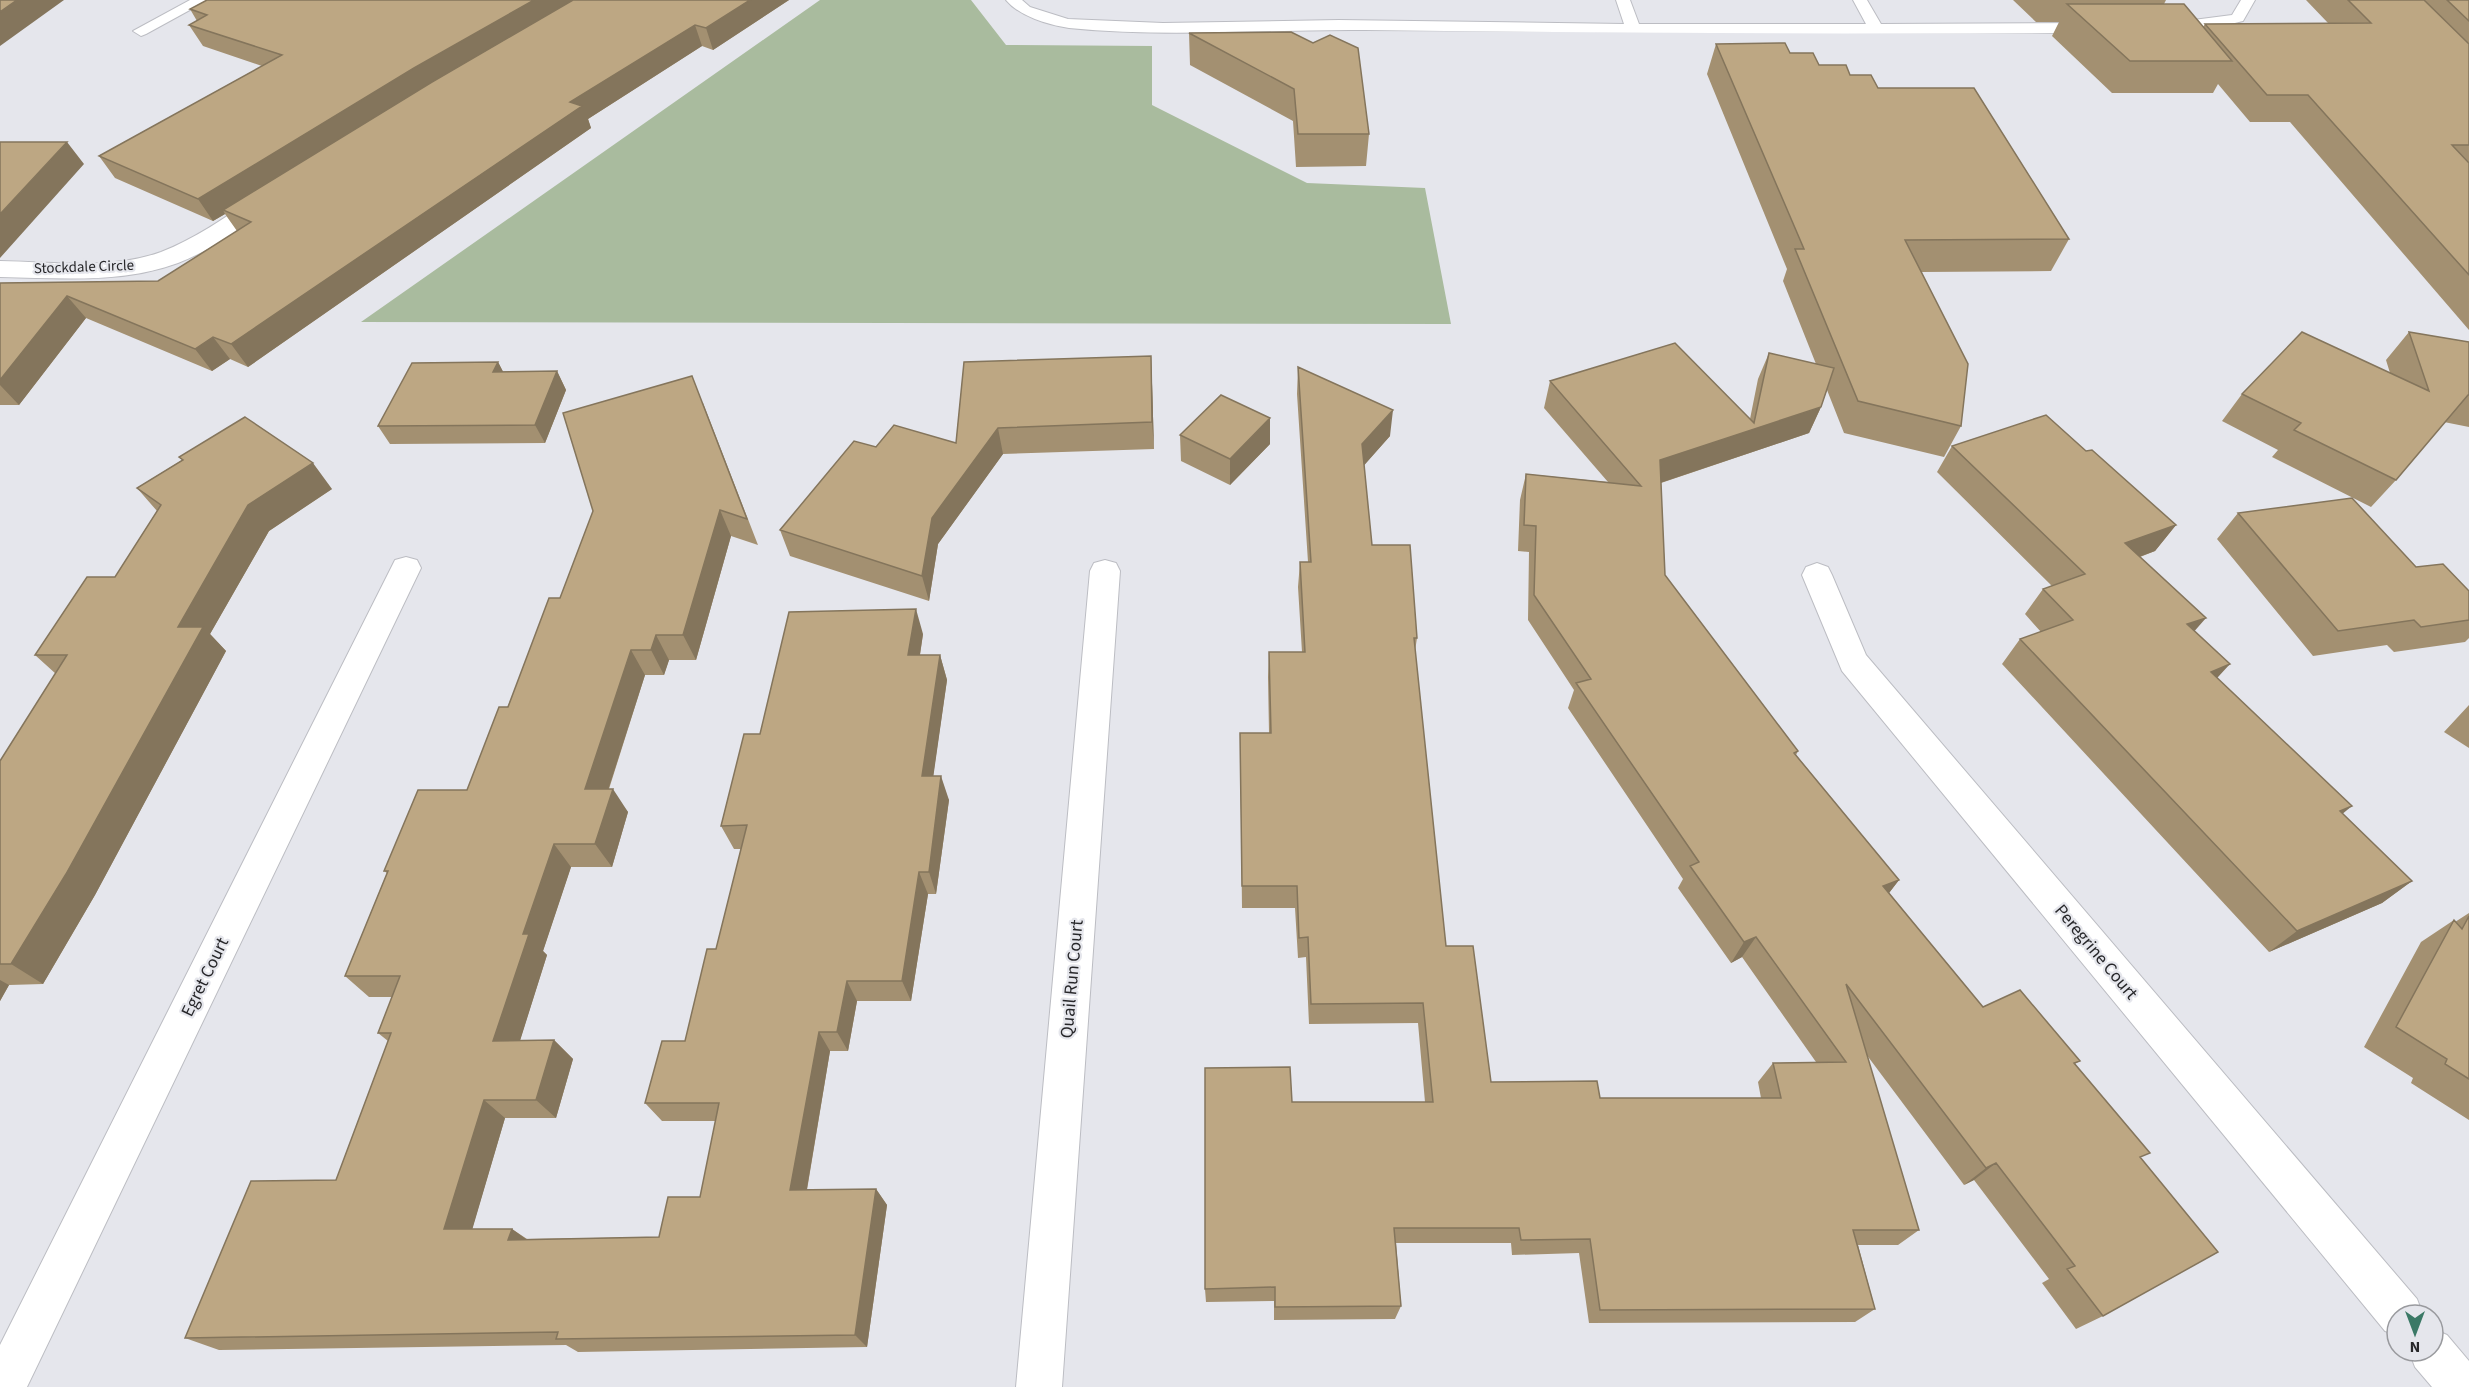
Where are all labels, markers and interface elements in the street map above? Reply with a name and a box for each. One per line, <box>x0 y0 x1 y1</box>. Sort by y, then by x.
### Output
street label: Stockdale Circle <box>34 255 134 279</box>
street label: Peregrine Court <box>2049 899 2143 1005</box>
street label: Quail Run Court <box>1054 919 1090 1039</box>
street label: Egret Court <box>175 933 235 1021</box>
north arrow <box>2385 1303 2445 1363</box>
text: N <box>2410 1336 2420 1358</box>

